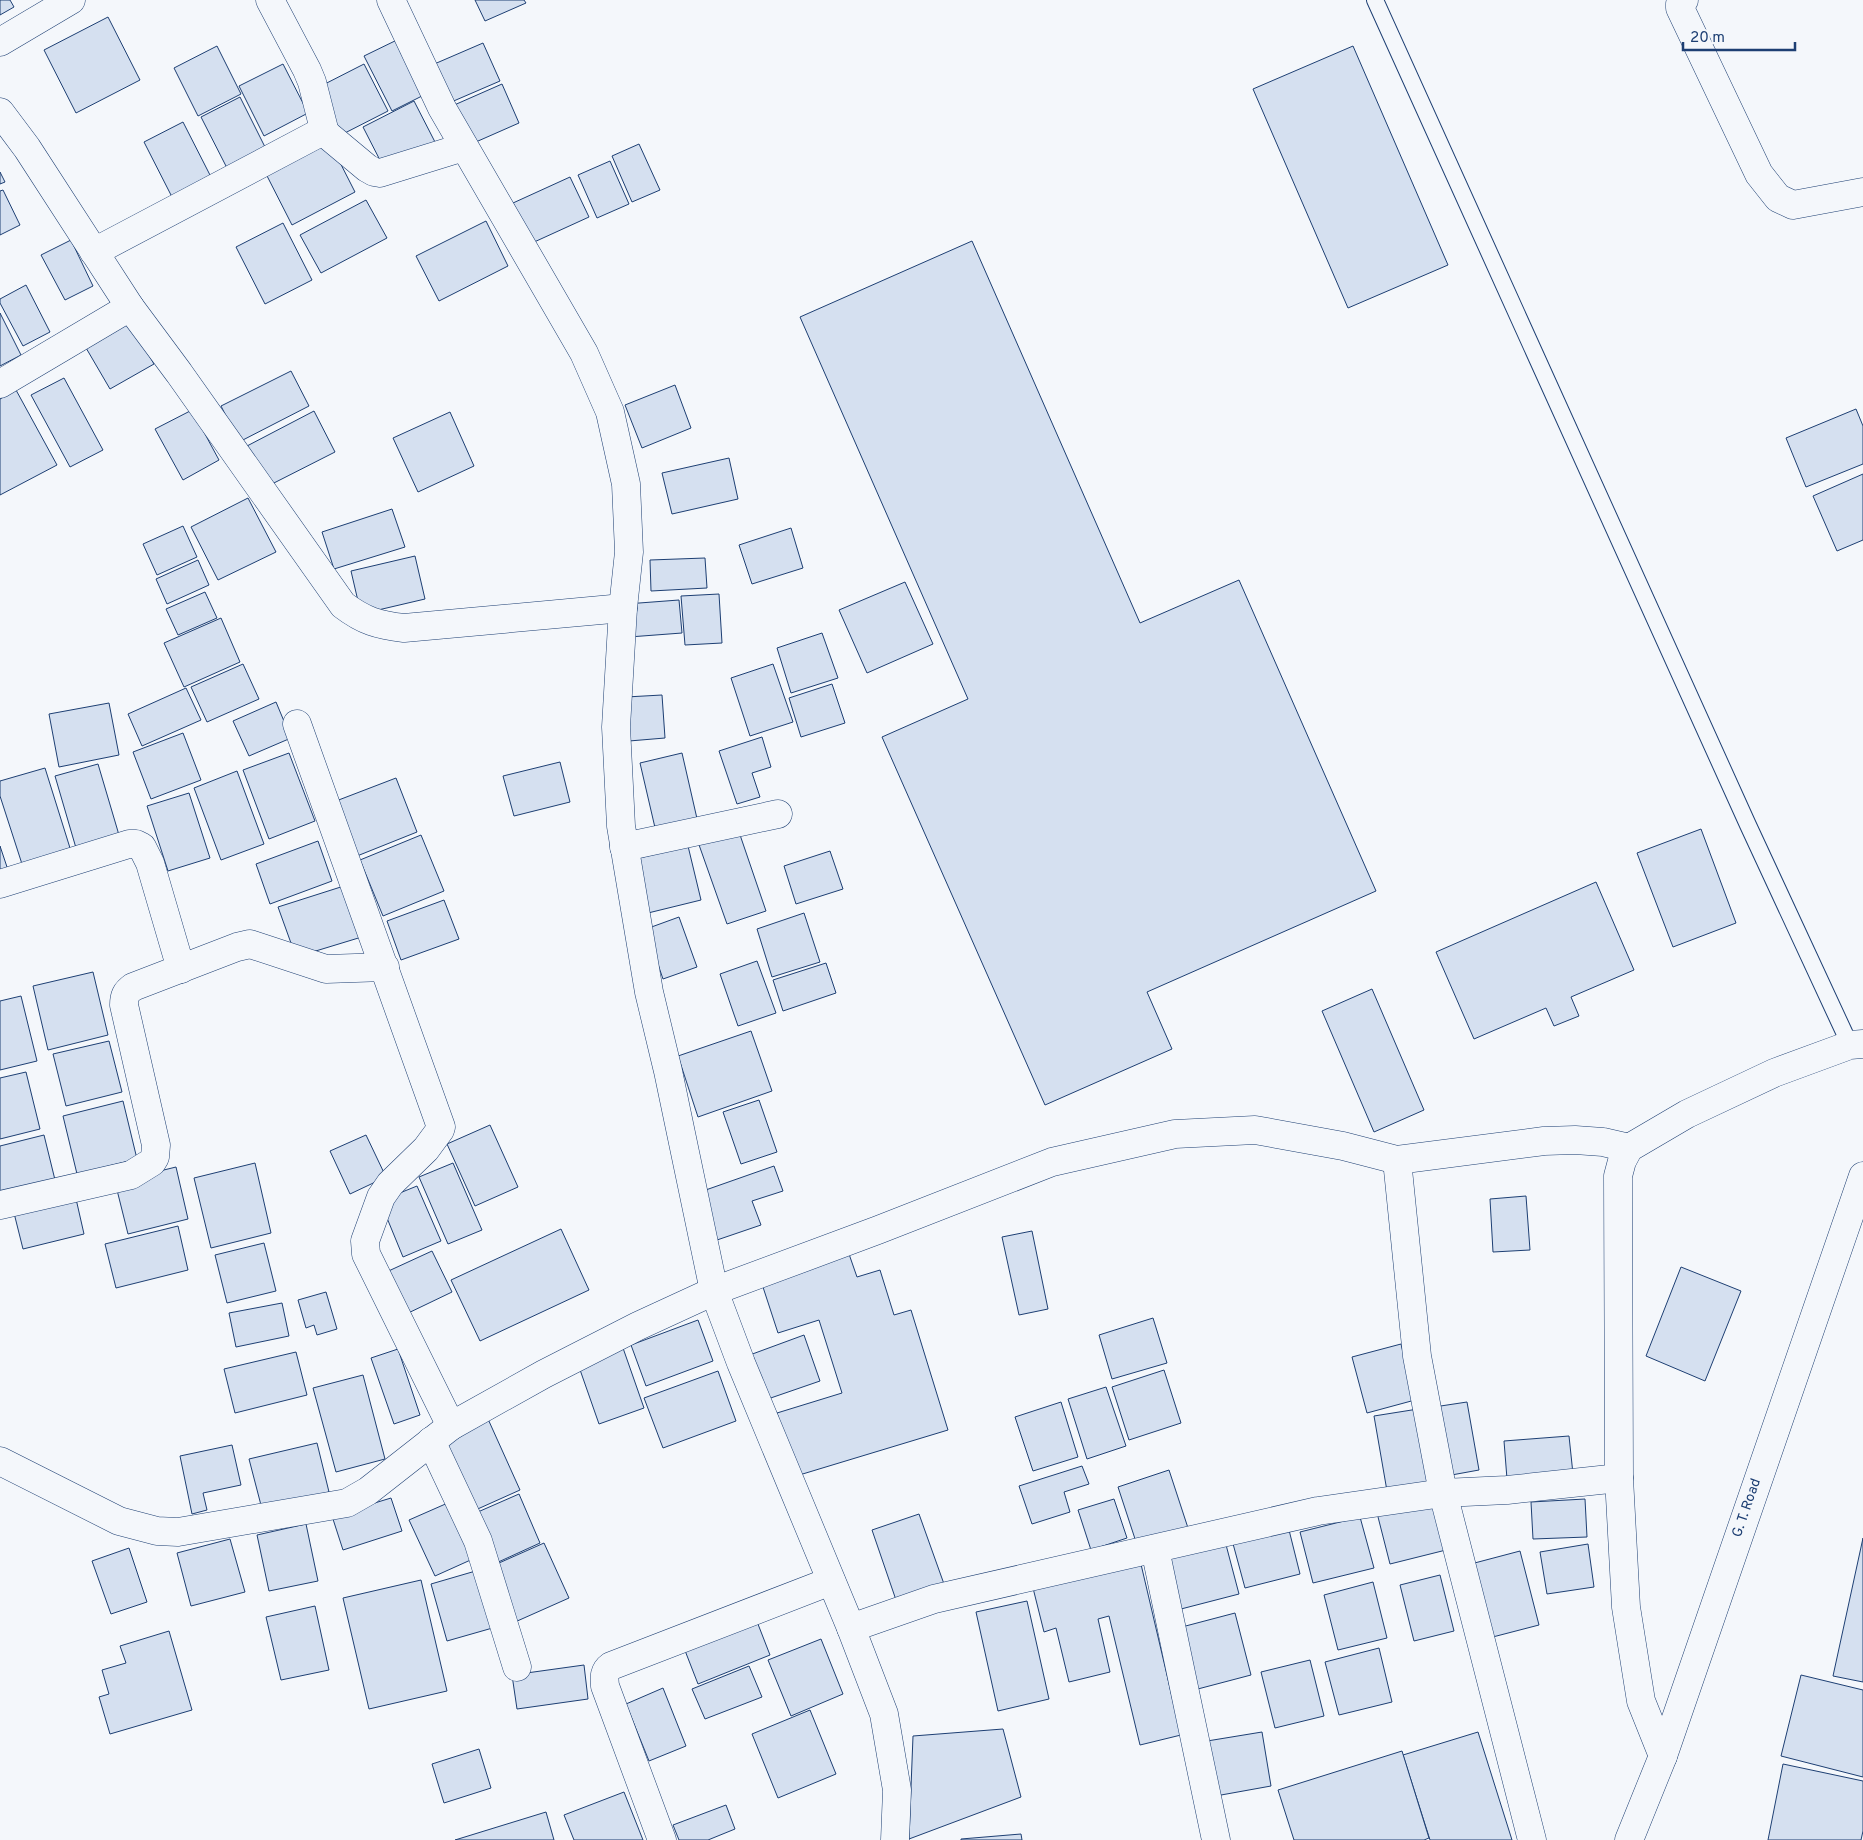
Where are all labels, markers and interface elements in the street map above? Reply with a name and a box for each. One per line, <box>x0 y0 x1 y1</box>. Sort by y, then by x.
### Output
scale bar <box>1683 20 1796 52</box>
text: 20 m <box>1690 29 1725 48</box>
street label: G. T. Road <box>1729 1476 1765 1540</box>

